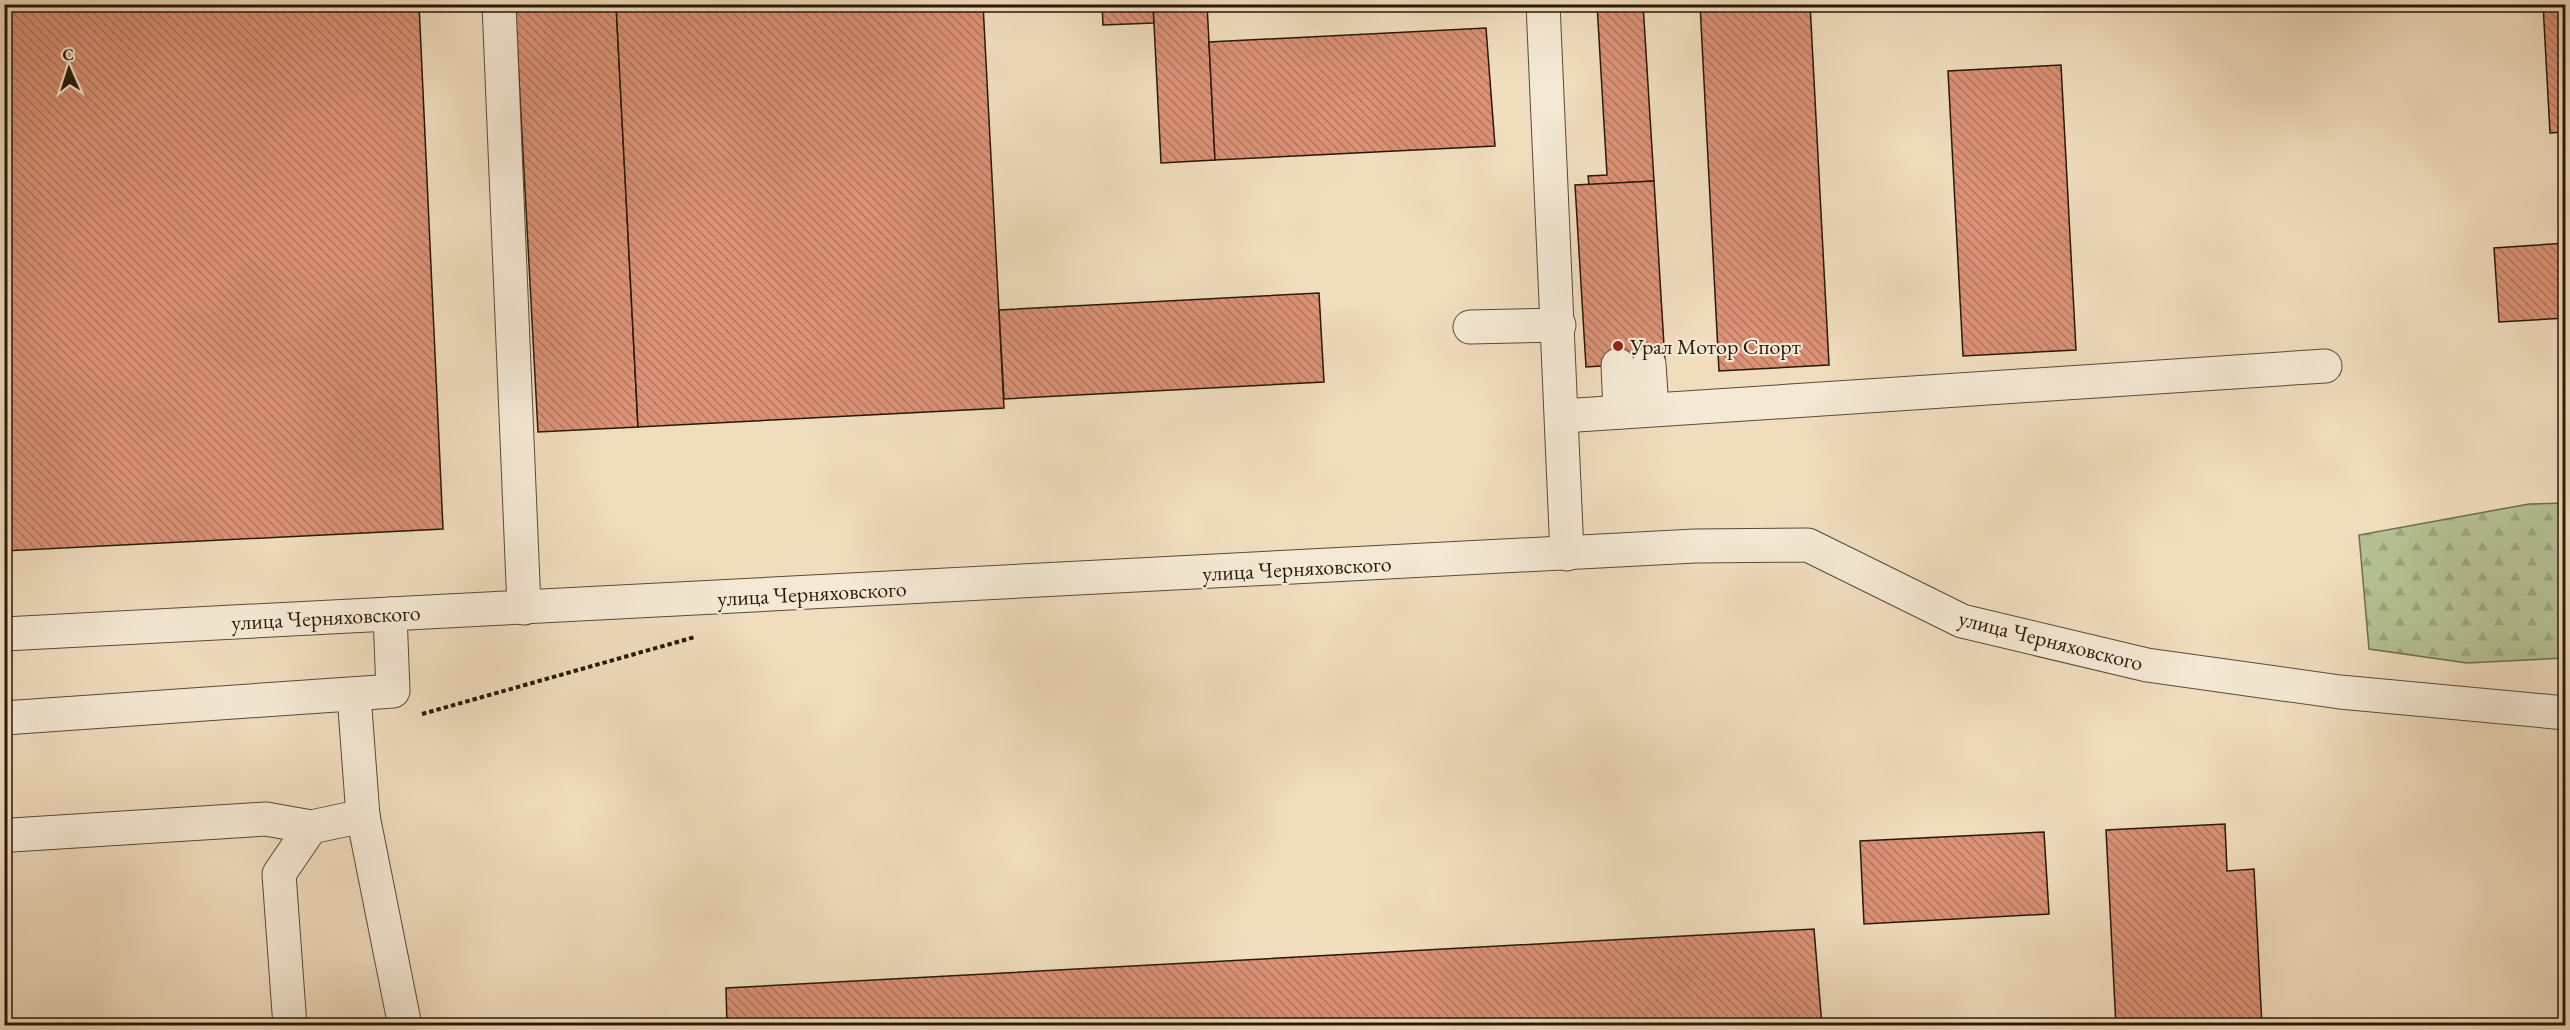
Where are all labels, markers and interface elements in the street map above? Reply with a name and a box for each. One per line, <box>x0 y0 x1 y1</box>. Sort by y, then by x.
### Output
north arrow <box>39 39 99 99</box>
text: С <box>62 44 74 65</box>
place label: Урал Мотор Спорт <box>1629 332 1801 361</box>
marker: Урал Мотор Спорт <box>1611 339 1625 353</box>
street label: улица Черняховского <box>1202 549 1392 588</box>
street label: улица Черняховского <box>717 574 907 613</box>
street label: улица Черняховского <box>231 598 421 637</box>
street label: улица Черняховского <box>1955 604 2146 677</box>

